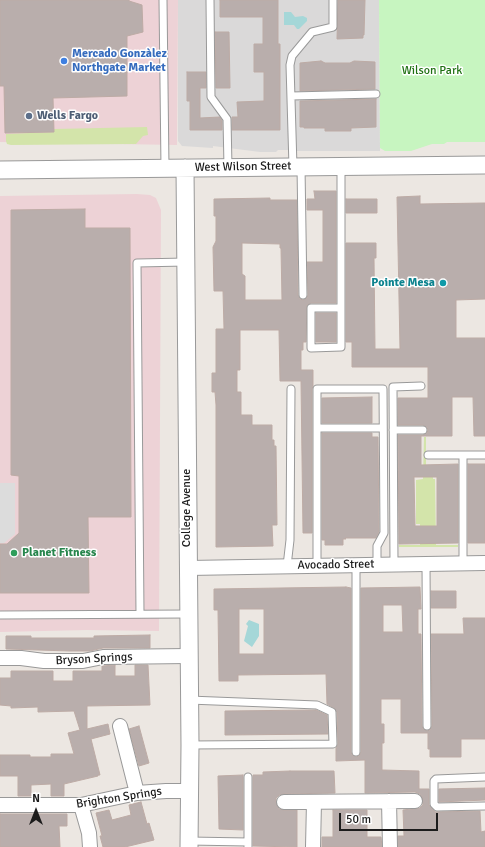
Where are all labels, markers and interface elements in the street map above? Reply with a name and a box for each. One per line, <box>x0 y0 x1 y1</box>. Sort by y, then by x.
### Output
place label: Mercado Gonzàlez Northgate Market <box>72 47 167 75</box>
marker: Mercado Gonzàlez Northgate Market <box>59 56 69 66</box>
park label: Wilson Park <box>402 64 462 78</box>
place label: Wells Fargo <box>37 109 98 123</box>
marker: Wells Fargo <box>24 111 34 121</box>
street label: West Wilson Street <box>195 159 291 175</box>
place label: Pointe Mesa <box>371 276 435 290</box>
marker: Pointe Mesa <box>438 278 448 288</box>
street label: College Avenue <box>180 469 194 547</box>
place label: Planet Fitness <box>22 546 96 560</box>
marker: Planet Fitness <box>9 548 19 558</box>
street label: Avocado Street <box>297 557 375 573</box>
street label: Bryson Springs <box>55 650 133 668</box>
street label: Brighton Springs <box>75 784 163 812</box>
north arrow <box>16 791 56 831</box>
text: N <box>32 792 40 805</box>
scale bar <box>341 805 440 831</box>
text: 50 m <box>346 812 371 827</box>

